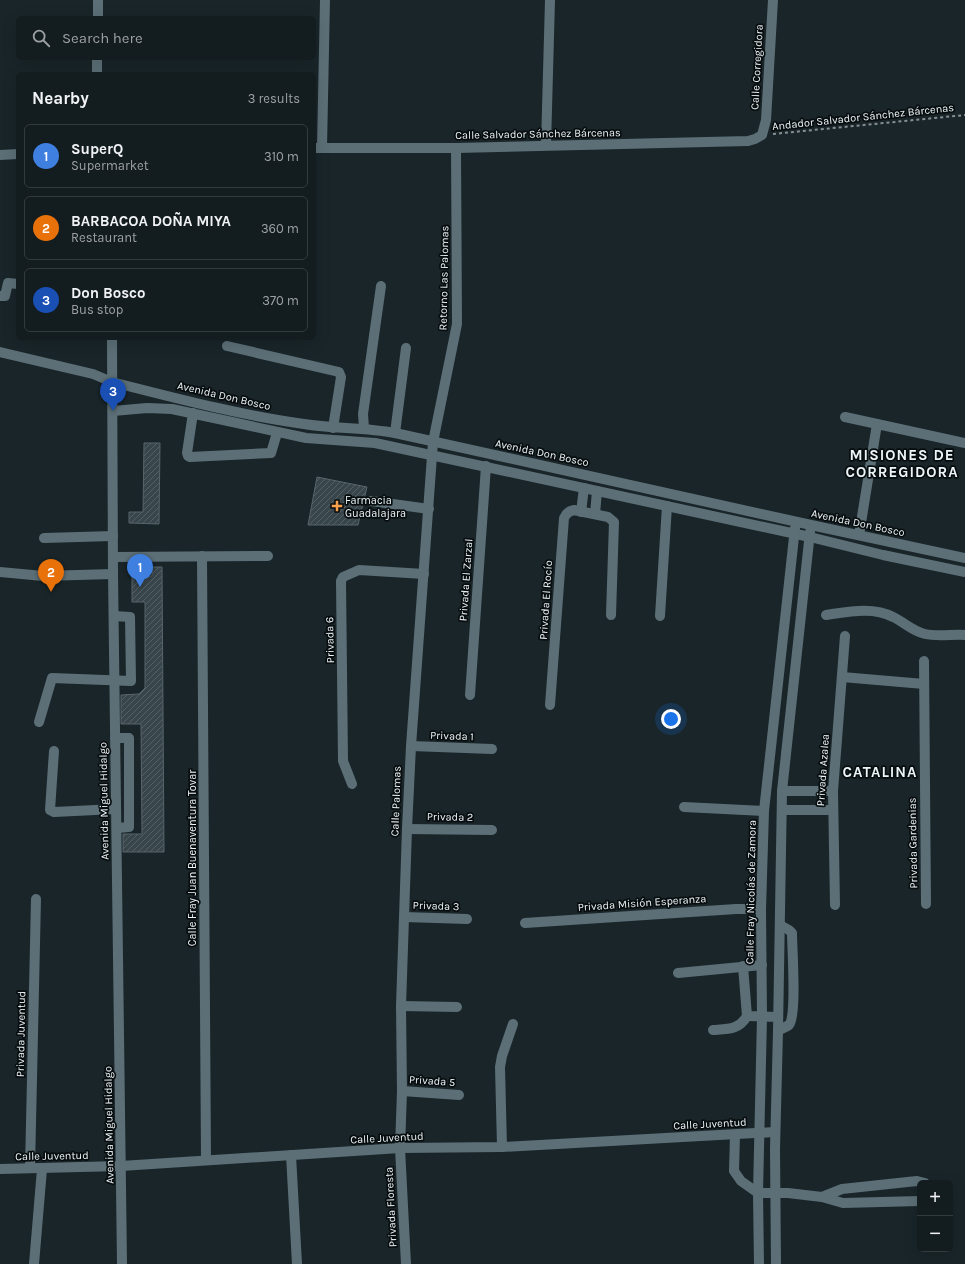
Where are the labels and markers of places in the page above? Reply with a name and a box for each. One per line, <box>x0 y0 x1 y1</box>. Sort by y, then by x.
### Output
pin: 3 <box>100 378 126 411</box>
place label: Farmacia Guadalajara <box>345 494 406 520</box>
marker: Farmacia Guadalajara <box>332 501 342 511</box>
pin: 1 <box>127 554 153 587</box>
pin: 2 <box>38 559 64 592</box>

